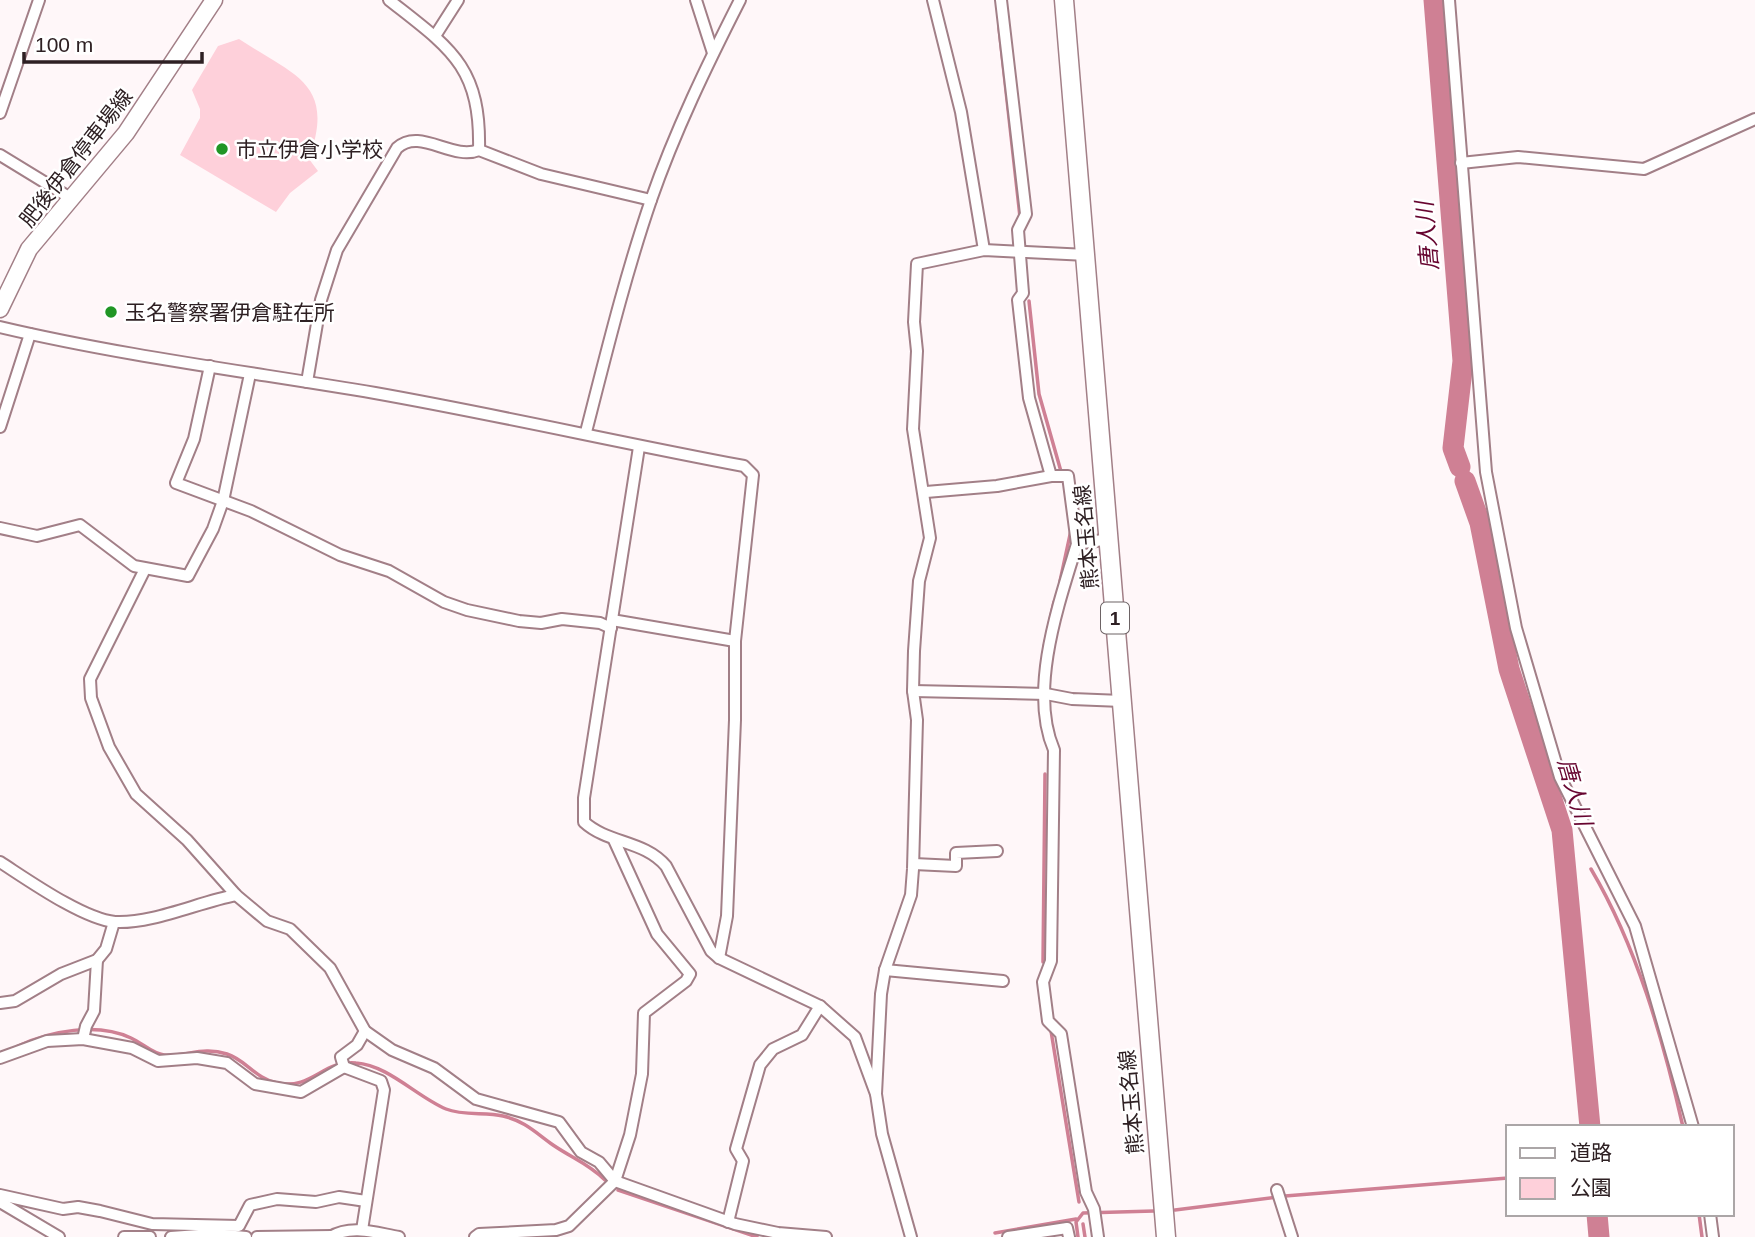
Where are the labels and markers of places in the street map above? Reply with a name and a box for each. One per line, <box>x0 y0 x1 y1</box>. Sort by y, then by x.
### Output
place label: 市立伊倉小学校 <box>236 138 383 161</box>
marker: 市立伊倉小学校 <box>214 141 230 157</box>
place label: 玉名警察署伊倉駐在所 <box>125 301 335 324</box>
marker: 玉名警察署伊倉駐在所 <box>103 304 119 320</box>

